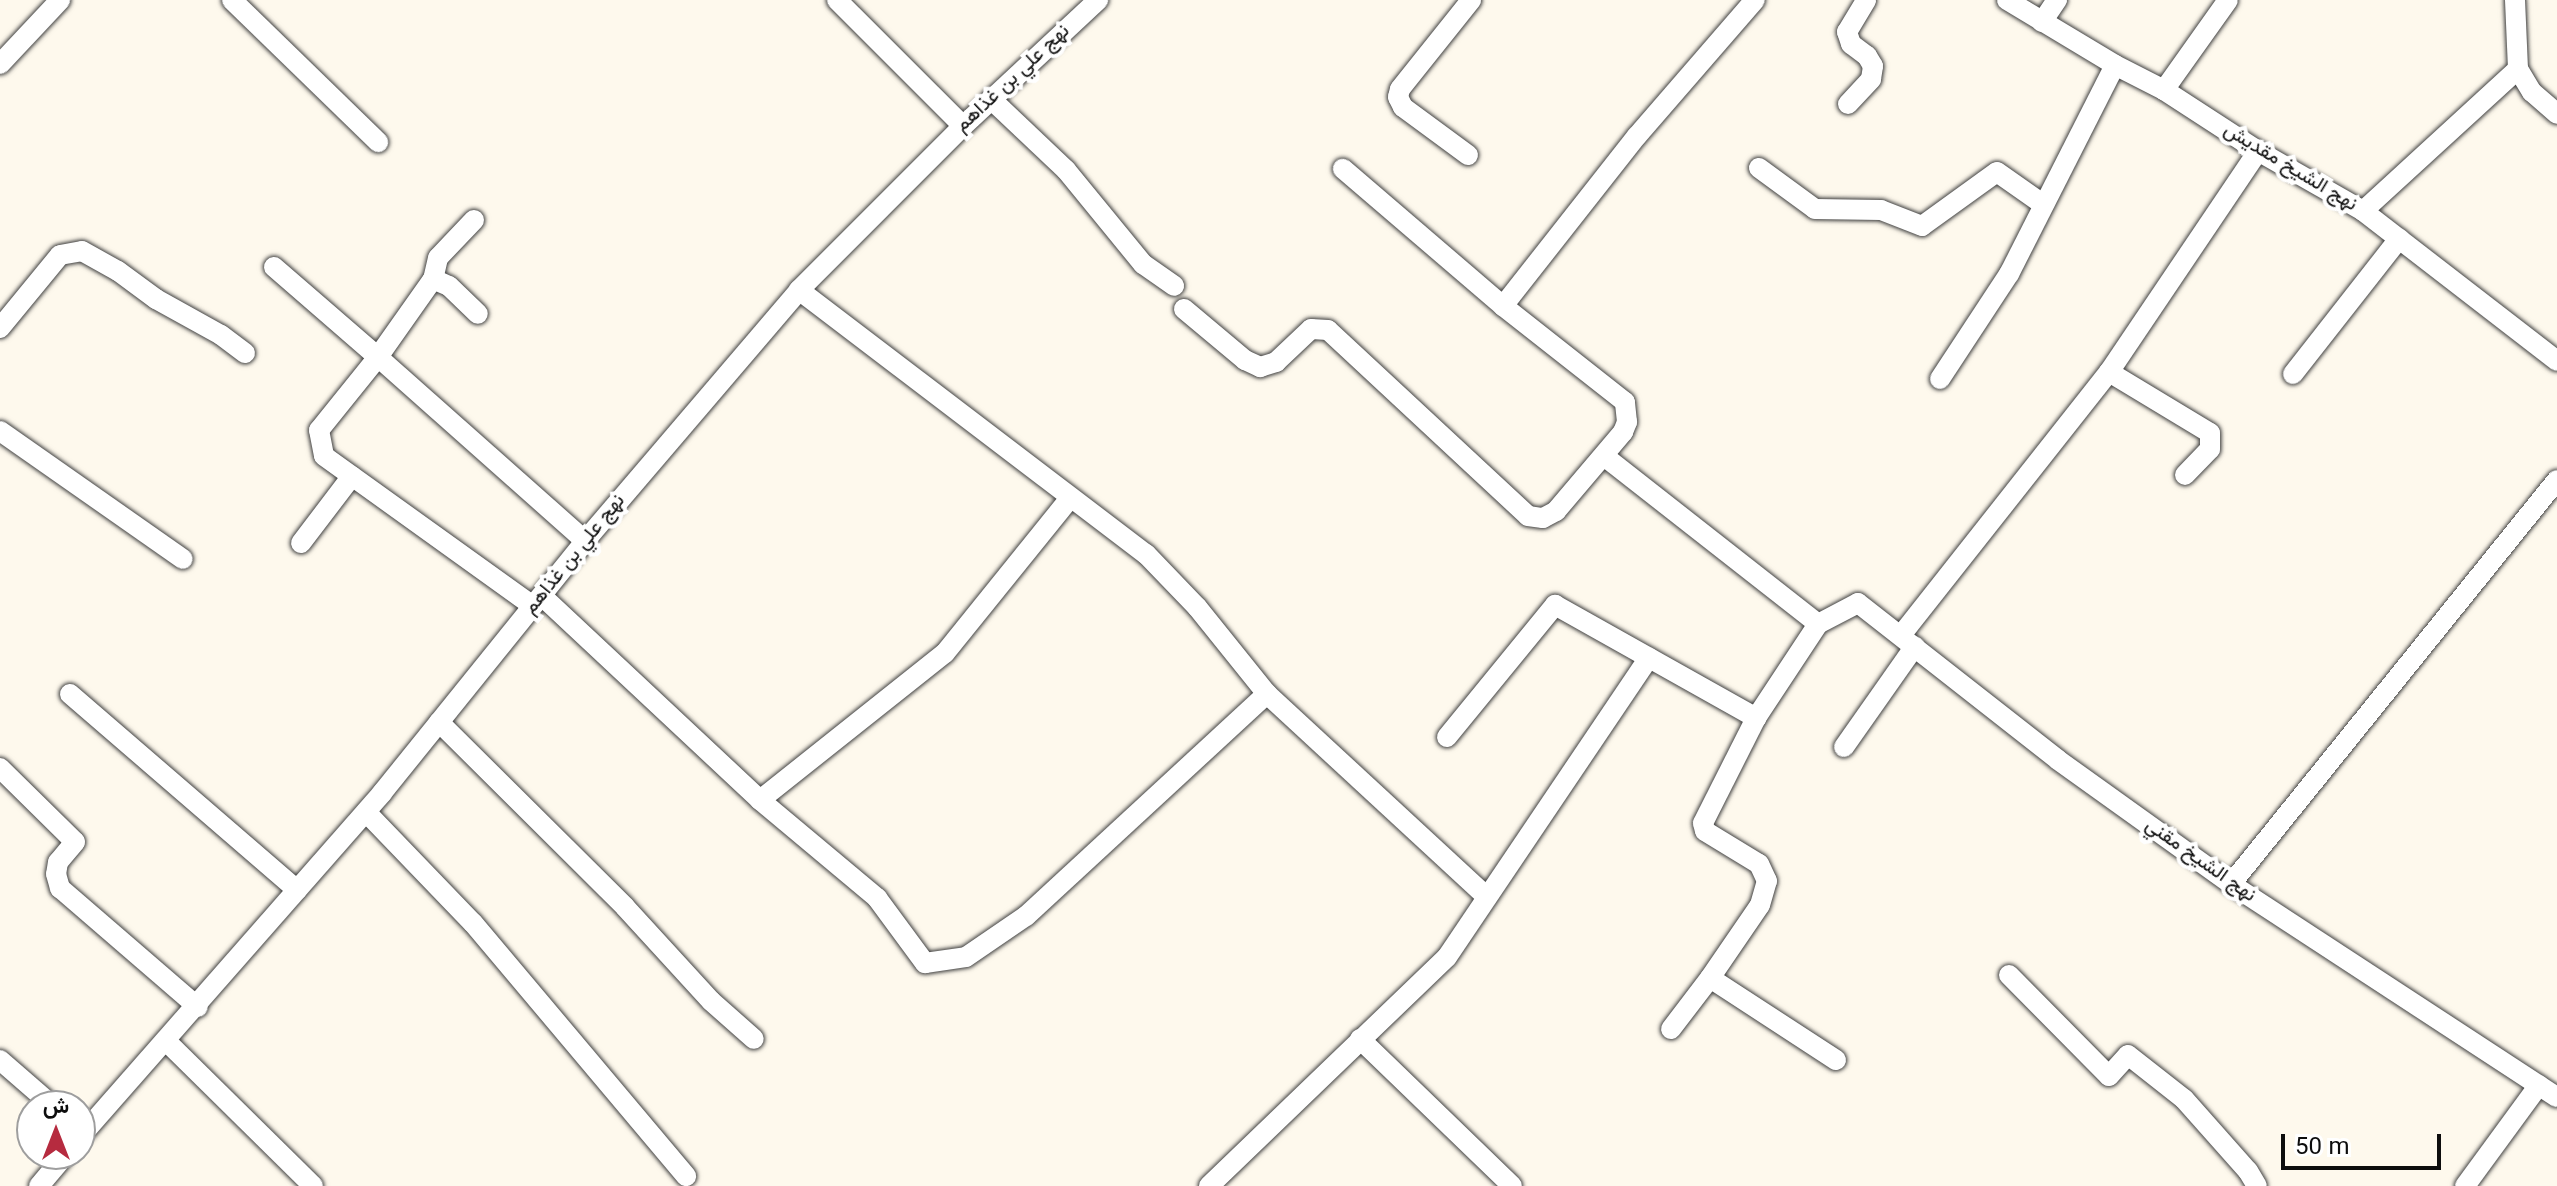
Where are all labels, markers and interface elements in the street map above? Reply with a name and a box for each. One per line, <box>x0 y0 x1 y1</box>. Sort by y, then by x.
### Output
street label: نهج علي بن غذاهم <box>951 20 1075 138</box>
street label: نهج الشيخ مقديش <box>2219 119 2361 217</box>
street label: نهج علي بن غذاهم <box>519 490 631 620</box>
street label: نهج الشيخ مقني <box>2140 814 2260 908</box>
north arrow <box>16 1090 96 1170</box>
text: ش <box>43 1090 69 1125</box>
scale bar <box>2285 1118 2445 1168</box>
text: 50 m <box>2295 1129 2349 1167</box>

